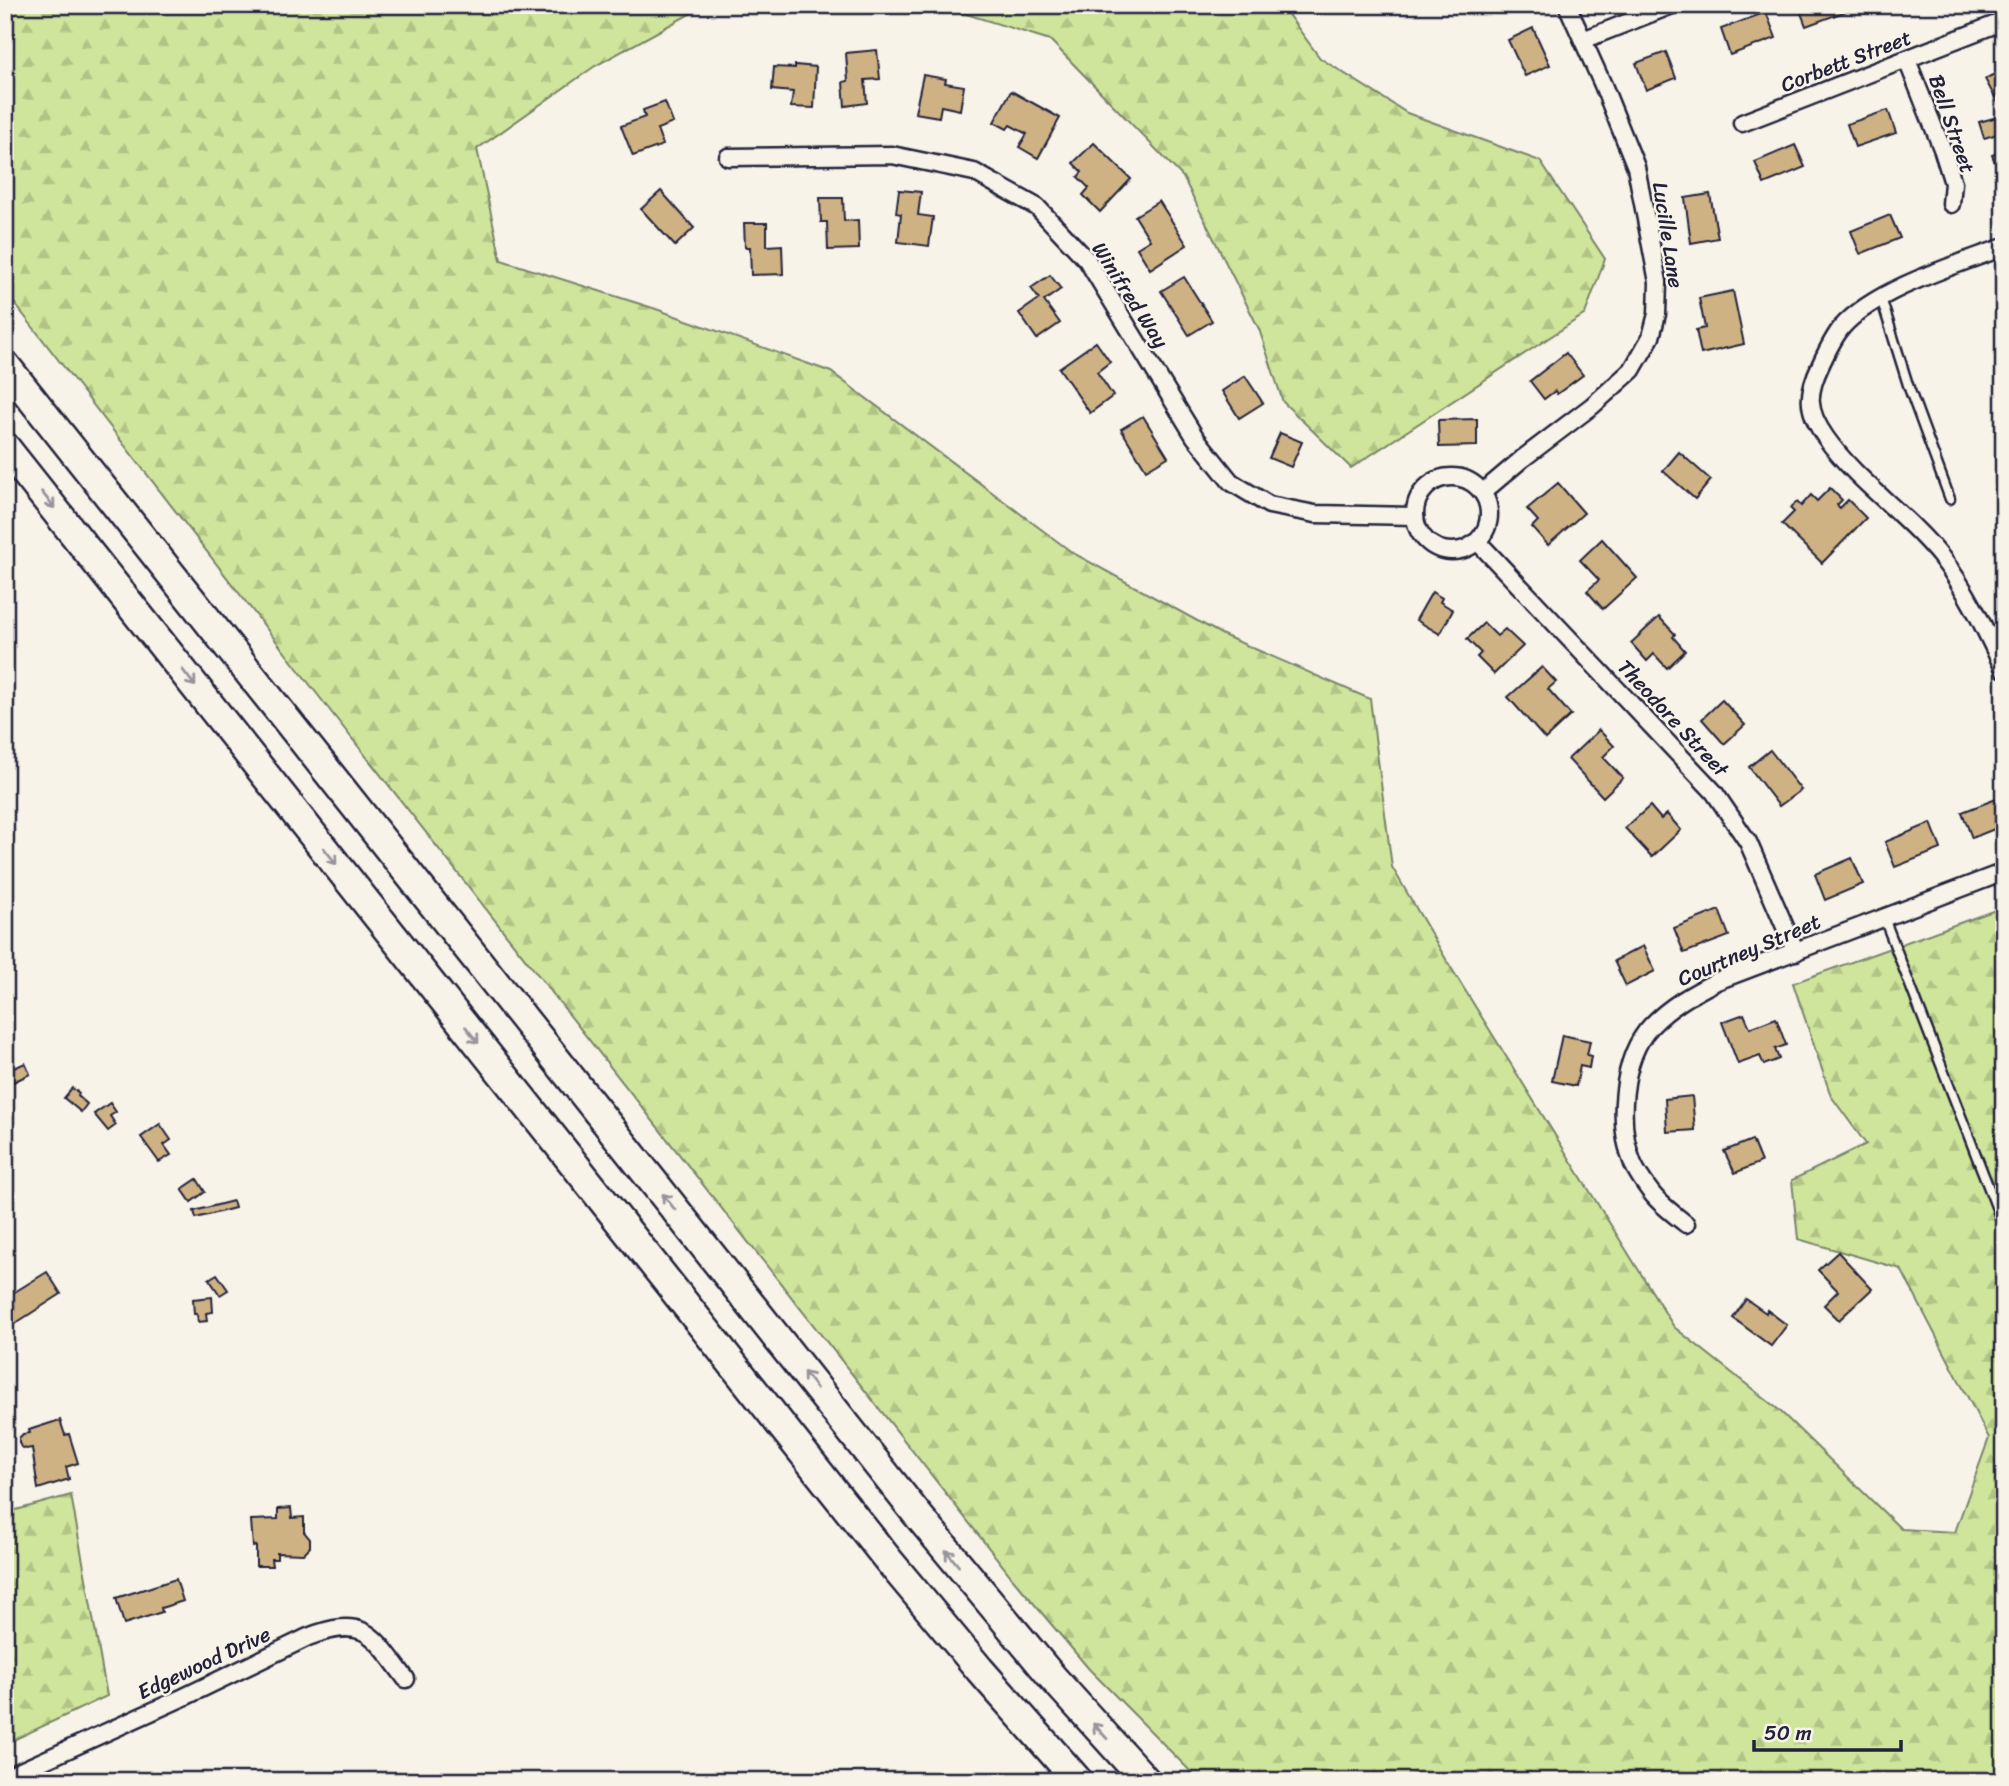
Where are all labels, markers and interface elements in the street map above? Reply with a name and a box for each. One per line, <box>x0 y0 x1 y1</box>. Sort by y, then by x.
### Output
street label: Corbett Street <box>1775 19 1917 103</box>
street label: Bell Street <box>1917 69 1987 179</box>
street label: Lucille Lane <box>1641 179 1695 291</box>
street label: Winifred Way <box>1081 234 1179 356</box>
one-way arrow <box>40 490 55 509</box>
street label: Theodore Street <box>1608 650 1739 787</box>
one-way arrow <box>182 669 197 687</box>
one-way arrow <box>323 847 338 865</box>
street label: Courtney Street <box>1671 903 1827 997</box>
one-way arrow <box>464 1025 479 1043</box>
one-way arrow <box>661 1193 676 1212</box>
one-way arrow <box>802 1372 818 1390</box>
one-way arrow <box>944 1549 960 1567</box>
street label: Edgewood Drive <box>131 1615 277 1711</box>
scale bar <box>1754 1709 1900 1753</box>
text: 50 m <box>1764 1714 1812 1752</box>
one-way arrow <box>1092 1722 1108 1740</box>

